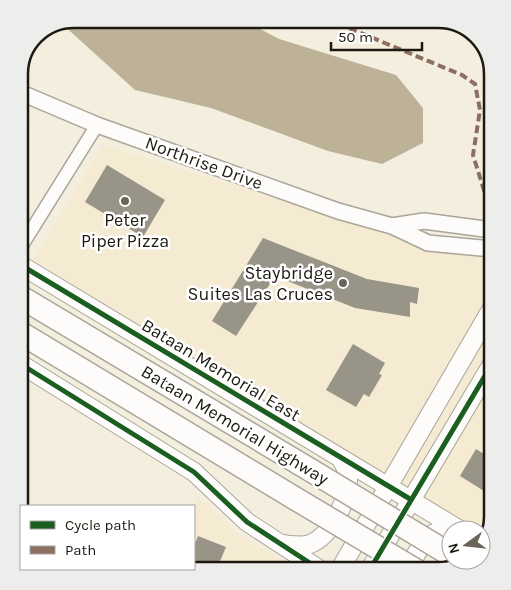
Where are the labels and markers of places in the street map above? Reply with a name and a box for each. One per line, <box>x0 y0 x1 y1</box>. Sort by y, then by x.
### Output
marker: Peter Piper Pizza <box>119 195 131 207</box>
place label: Peter Piper Pizza <box>81 209 169 252</box>
place label: Staybridge Suites Las Cruces <box>188 262 333 305</box>
marker: Staybridge Suites Las Cruces <box>337 277 349 289</box>

